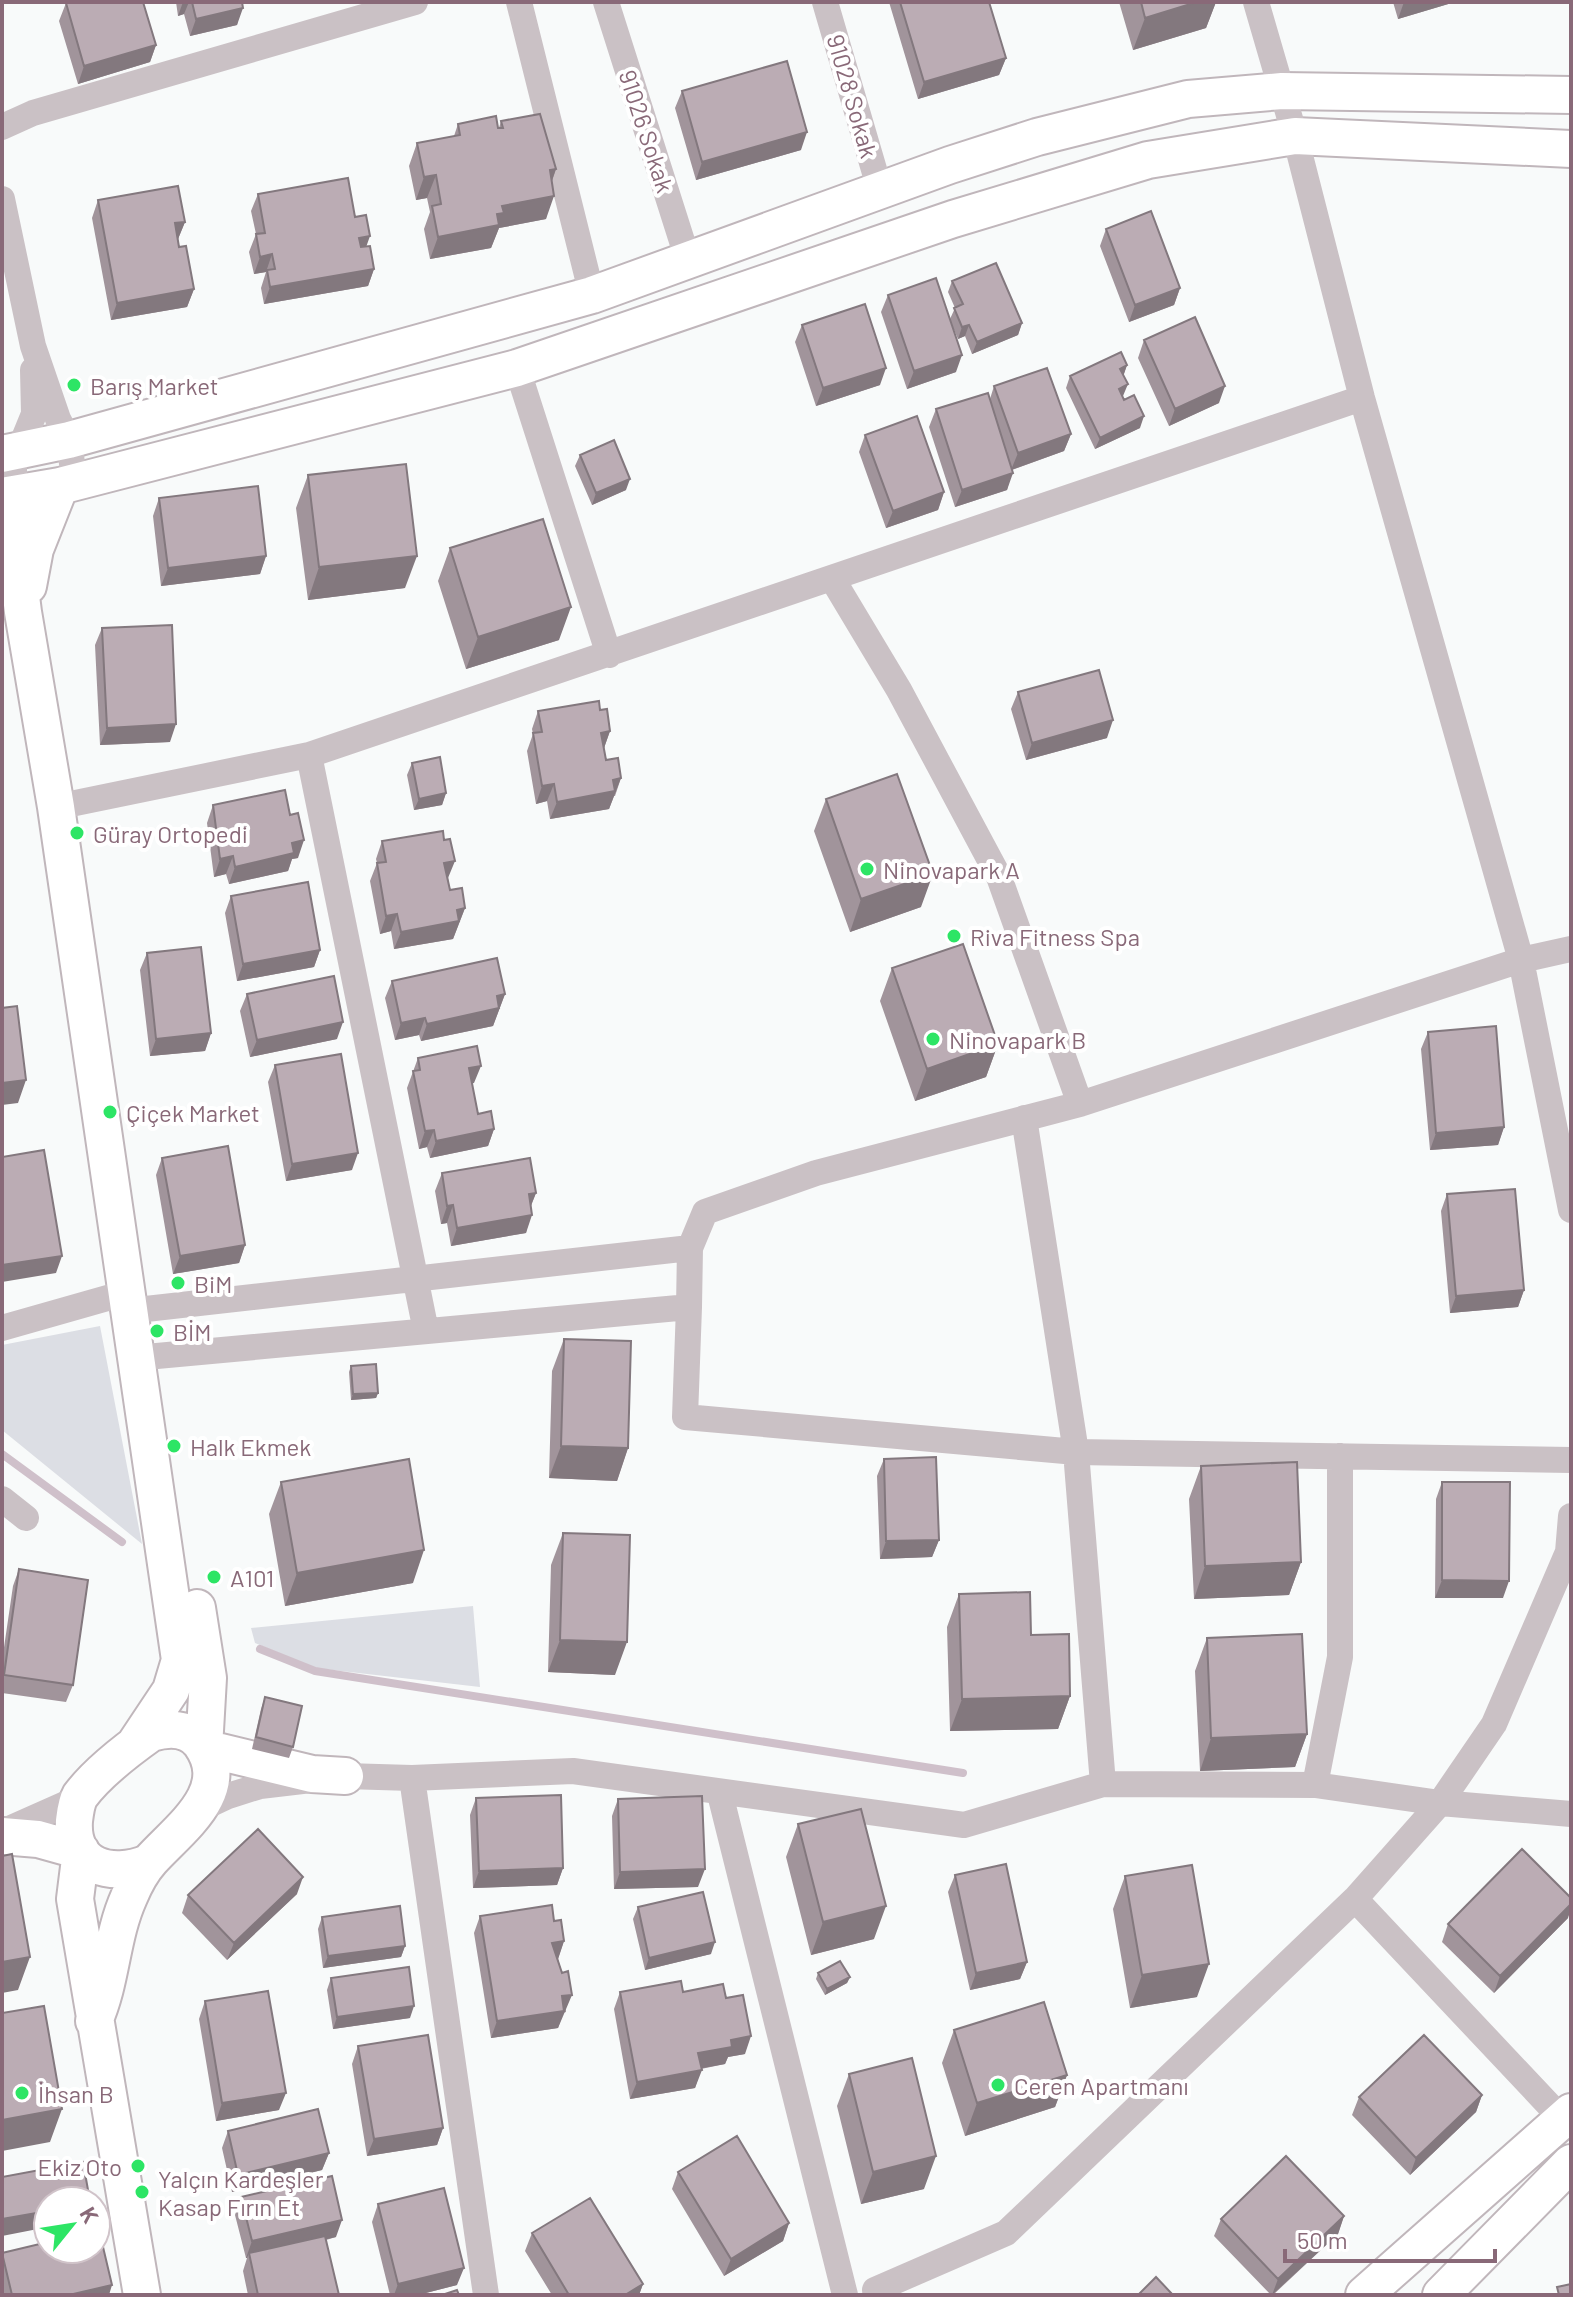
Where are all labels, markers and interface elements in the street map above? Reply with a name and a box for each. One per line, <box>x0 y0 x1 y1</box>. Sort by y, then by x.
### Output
street label: 91028 Sokak <box>822 31 884 161</box>
street label: 91026 Sokak <box>614 66 680 196</box>
place label: Barış Market <box>90 371 219 400</box>
marker: Barış Market <box>65 376 83 394</box>
place label: Güray Ortopedi <box>93 819 248 848</box>
marker: Güray Ortopedi <box>68 824 86 842</box>
place label: Ninovapark A <box>883 855 1020 884</box>
marker: Ninovapark A <box>858 860 876 878</box>
place label: Riva Fitness Spa <box>970 922 1140 951</box>
marker: Riva Fitness Spa <box>945 927 963 945</box>
place label: Ninovapark B <box>949 1025 1086 1054</box>
marker: Ninovapark B <box>924 1030 942 1048</box>
place label: Çiçek Market <box>126 1098 260 1127</box>
marker: Çiçek Market <box>101 1103 119 1121</box>
place label: BiM <box>194 1269 232 1298</box>
marker: BiM <box>169 1274 187 1292</box>
place label: BİM <box>173 1317 211 1346</box>
marker: BİM <box>148 1322 166 1340</box>
place label: Halk Ekmek <box>190 1432 311 1461</box>
marker: Halk Ekmek <box>165 1437 183 1455</box>
place label: A101 <box>230 1563 274 1592</box>
marker: A101 <box>205 1568 223 1586</box>
place label: Ceren Apartmanı <box>1014 2071 1189 2100</box>
marker: Ceren Apartmanı <box>989 2076 1007 2094</box>
place label: İhsan B <box>38 2079 114 2108</box>
marker: İhsan B <box>13 2084 31 2102</box>
place label: Ekiz Oto <box>37 2152 122 2181</box>
marker: Ekiz Oto <box>129 2157 147 2175</box>
place label: Yalçın Kardeşler Kasap Fırın Et <box>158 2164 324 2221</box>
marker: Yalçın Kardeşler Kasap Fırın Et <box>133 2183 151 2201</box>
north arrow <box>32 2185 112 2265</box>
text: K <box>75 2202 105 2227</box>
scale bar <box>1285 2213 1495 2263</box>
text: 50 m <box>1297 2225 1348 2254</box>

